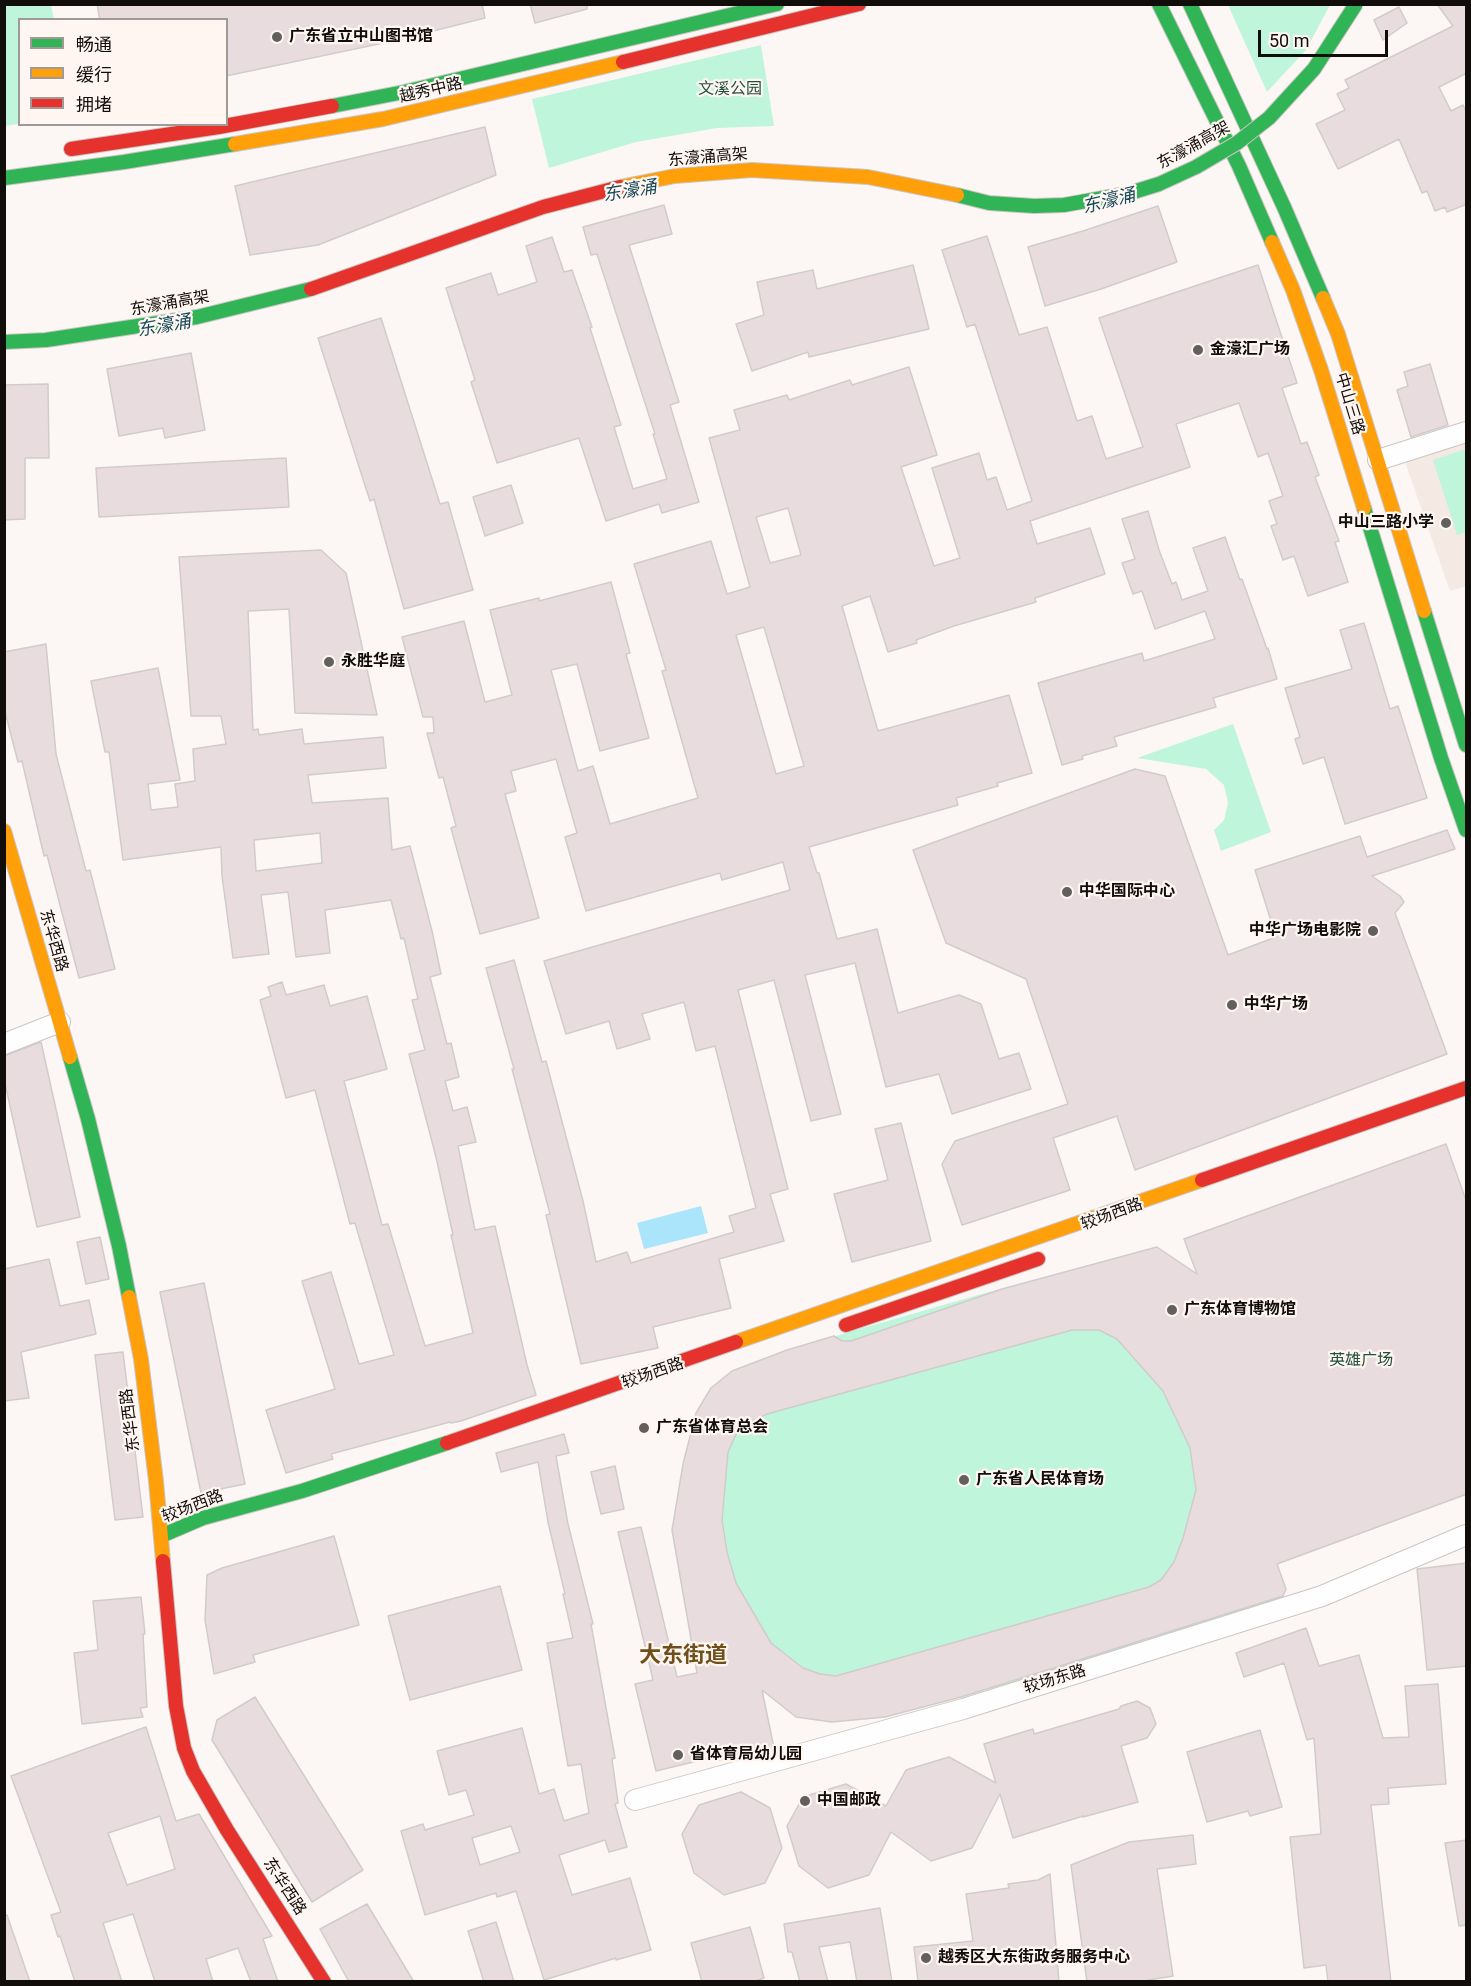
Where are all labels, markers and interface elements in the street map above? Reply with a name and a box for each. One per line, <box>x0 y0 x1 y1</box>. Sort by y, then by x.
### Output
legend <box>18 18 228 126</box>
scale bar <box>1261 18 1392 56</box>
place label: 广东省立中山图书馆 <box>289 27 433 47</box>
marker: 广东省立中山图书馆 <box>270 30 284 44</box>
text: 50 m <box>1269 30 1309 51</box>
text: 畅通 <box>76 34 112 55</box>
text: 缓行 <box>76 64 112 85</box>
street label: 越秀中路 <box>398 74 464 108</box>
park label: 文溪公园 <box>698 80 762 100</box>
text: 拥堵 <box>76 94 112 115</box>
street label: 东濠涌高架 <box>1154 118 1234 174</box>
street label: 东濠涌高架 <box>667 145 749 171</box>
water label: 东濠涌 <box>602 177 658 207</box>
water label: 东濠涌 <box>1080 185 1138 219</box>
street label: 东濠涌高架 <box>129 288 211 320</box>
water label: 东濠涌 <box>136 312 192 342</box>
place label: 金濠汇广场 <box>1210 340 1290 360</box>
marker: 金濠汇广场 <box>1191 343 1205 357</box>
street label: 中山三路 <box>1330 371 1368 437</box>
place label: 中山三路小学 <box>1338 513 1434 533</box>
marker: 中山三路小学 <box>1439 516 1453 530</box>
place label: 永胜华庭 <box>341 652 405 672</box>
marker: 永胜华庭 <box>322 655 336 669</box>
place label: 中华国际中心 <box>1079 882 1175 902</box>
marker: 中华国际中心 <box>1060 885 1074 899</box>
street label: 东华西路 <box>35 908 71 974</box>
place label: 中华广场电影院 <box>1249 921 1361 941</box>
marker: 中华广场电影院 <box>1366 924 1380 938</box>
place label: 中华广场 <box>1244 995 1308 1015</box>
marker: 中华广场 <box>1225 998 1239 1012</box>
street label: 较场西路 <box>1079 1195 1145 1235</box>
place label: 广东体育博物馆 <box>1184 1300 1296 1320</box>
marker: 广东体育博物馆 <box>1165 1303 1179 1317</box>
park label: 英雄广场 <box>1329 1351 1393 1371</box>
street label: 较场西路 <box>620 1355 686 1393</box>
street label: 东华西路 <box>118 1387 144 1453</box>
place label: 广东省体育总会 <box>656 1418 768 1438</box>
marker: 广东省体育总会 <box>637 1421 651 1435</box>
place label: 广东省人民体育场 <box>976 1470 1104 1490</box>
marker: 广东省人民体育场 <box>957 1473 971 1487</box>
street label: 较场西路 <box>160 1487 226 1527</box>
district label: 大东街道 <box>639 1643 727 1669</box>
street label: 较场东路 <box>1022 1661 1088 1699</box>
place label: 省体育局幼儿园 <box>690 1745 802 1765</box>
marker: 省体育局幼儿园 <box>671 1748 685 1762</box>
place label: 中国邮政 <box>817 1791 881 1811</box>
marker: 中国邮政 <box>798 1794 812 1808</box>
street label: 东华西路 <box>259 1855 309 1919</box>
place label: 越秀区大东街政务服务中心 <box>938 1948 1130 1968</box>
marker: 越秀区大东街政务服务中心 <box>919 1951 933 1965</box>

